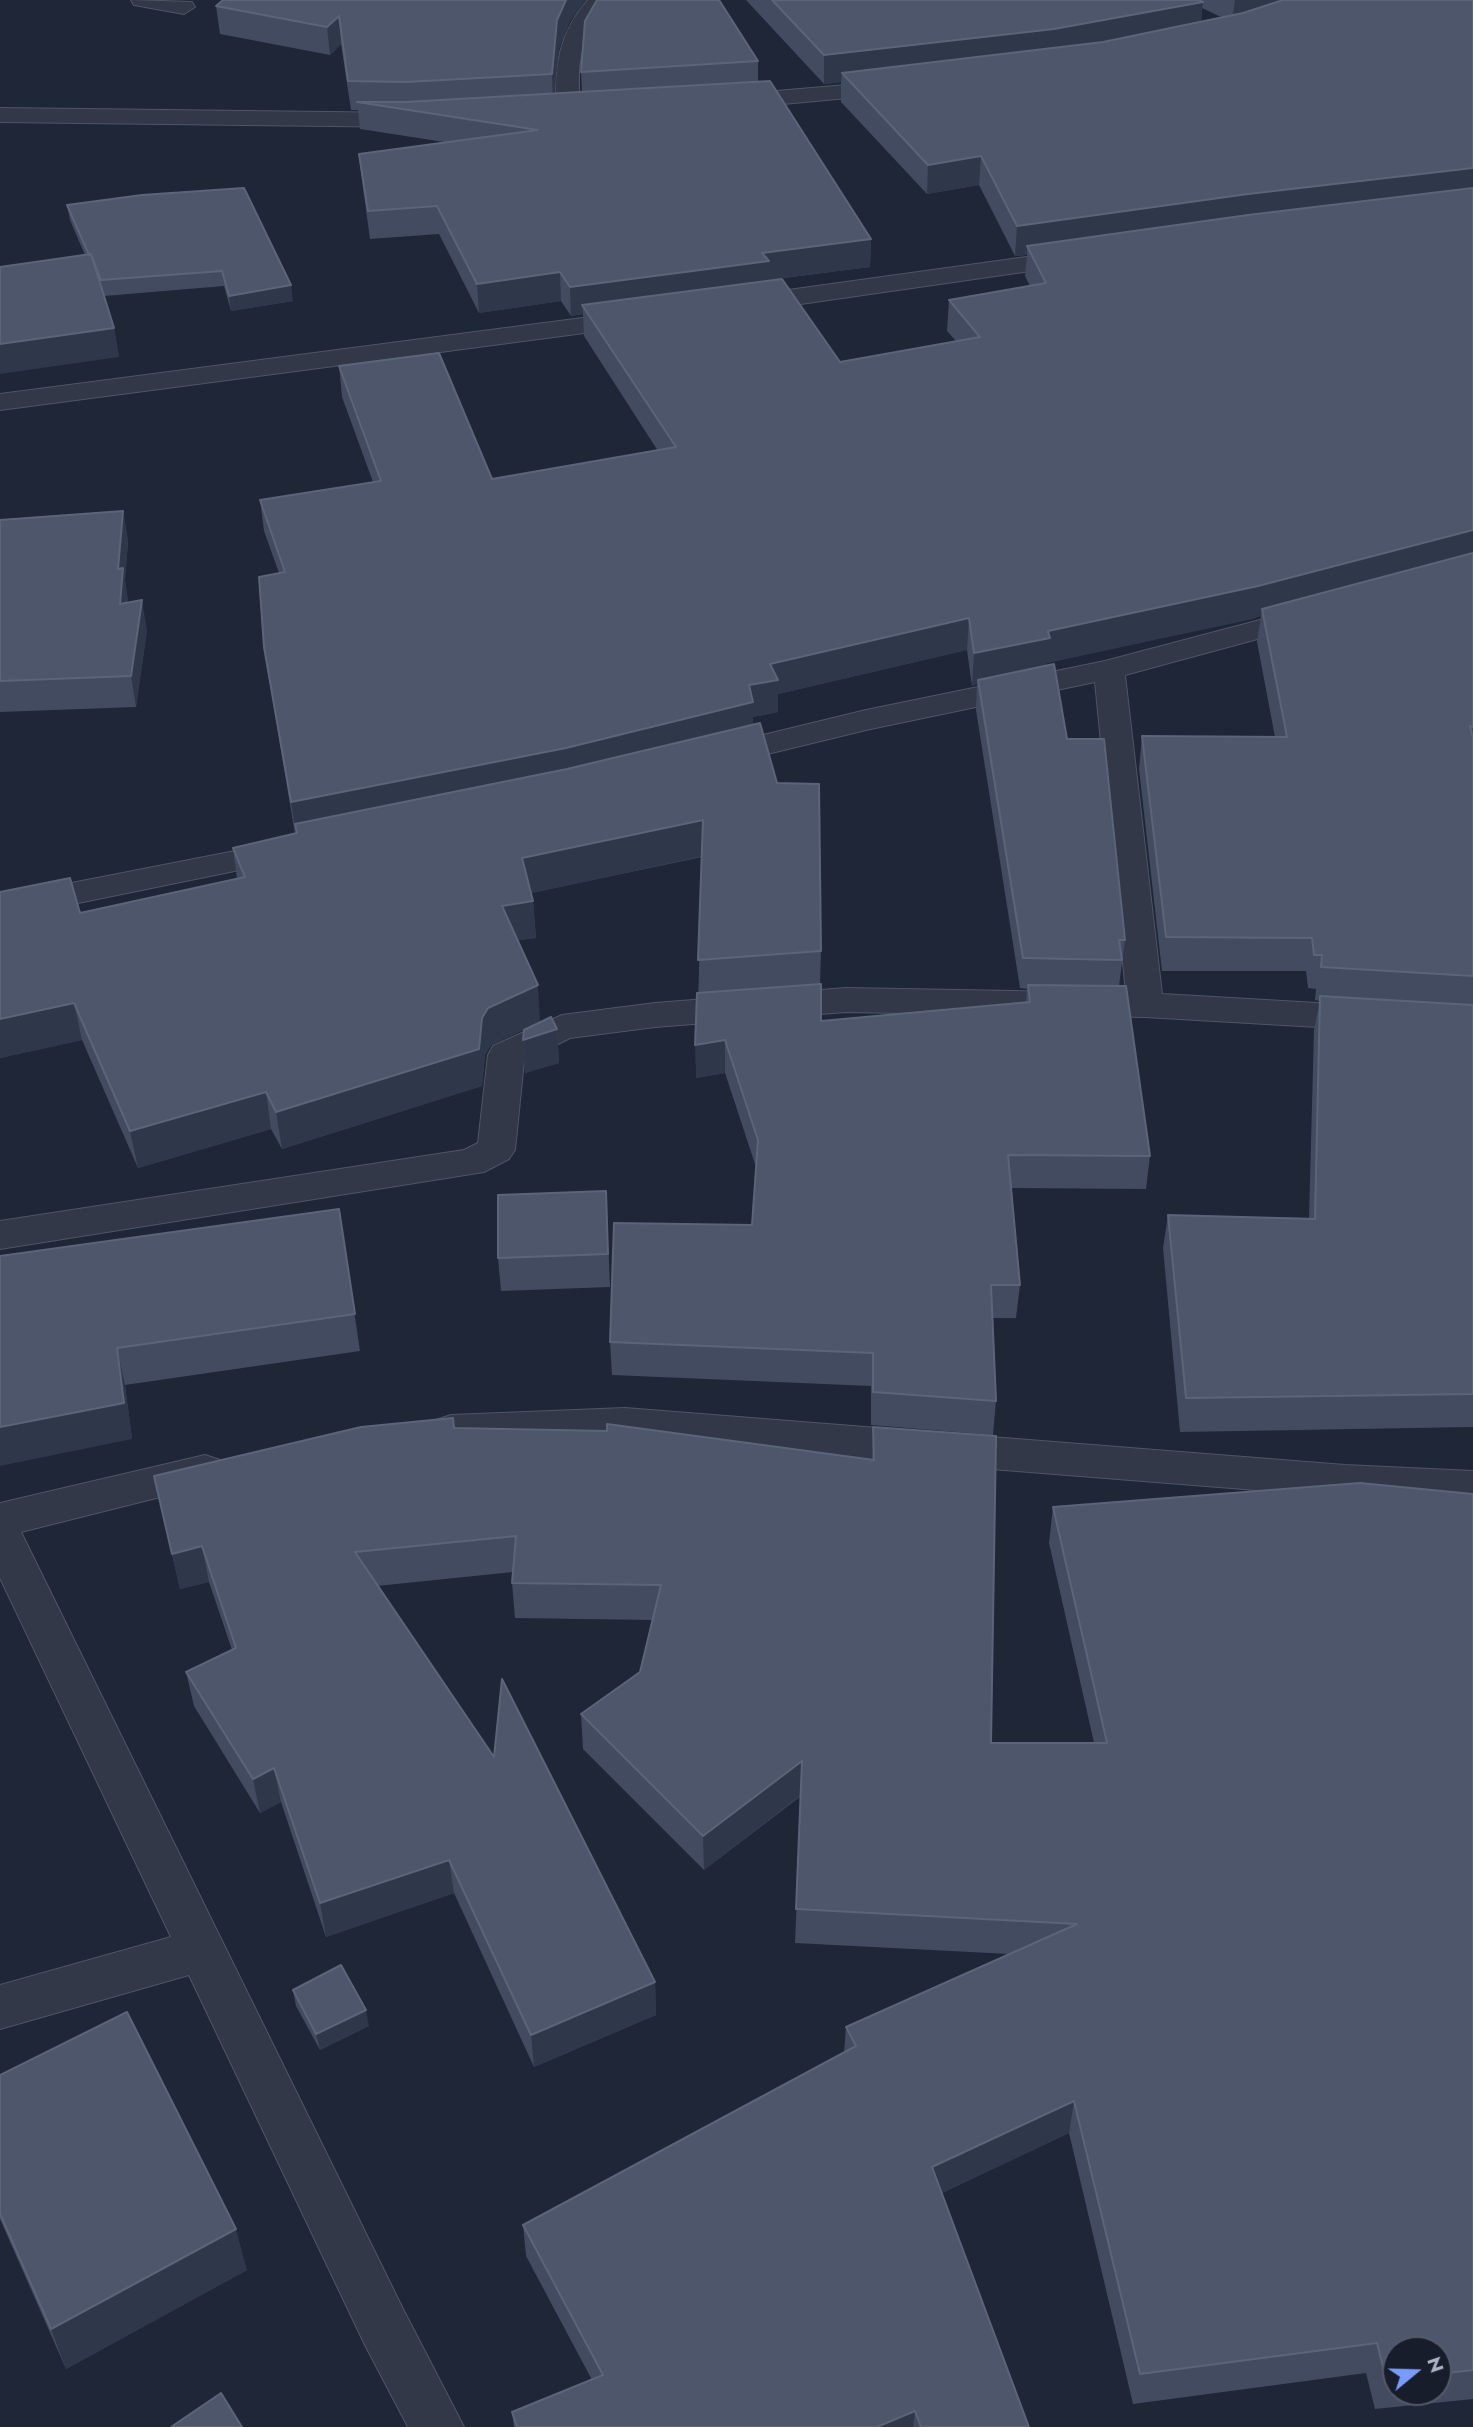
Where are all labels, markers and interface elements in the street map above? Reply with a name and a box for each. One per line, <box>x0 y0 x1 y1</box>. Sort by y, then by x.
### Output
north arrow <box>1382 2336 1452 2406</box>
text: N <box>1420 2353 1451 2376</box>

